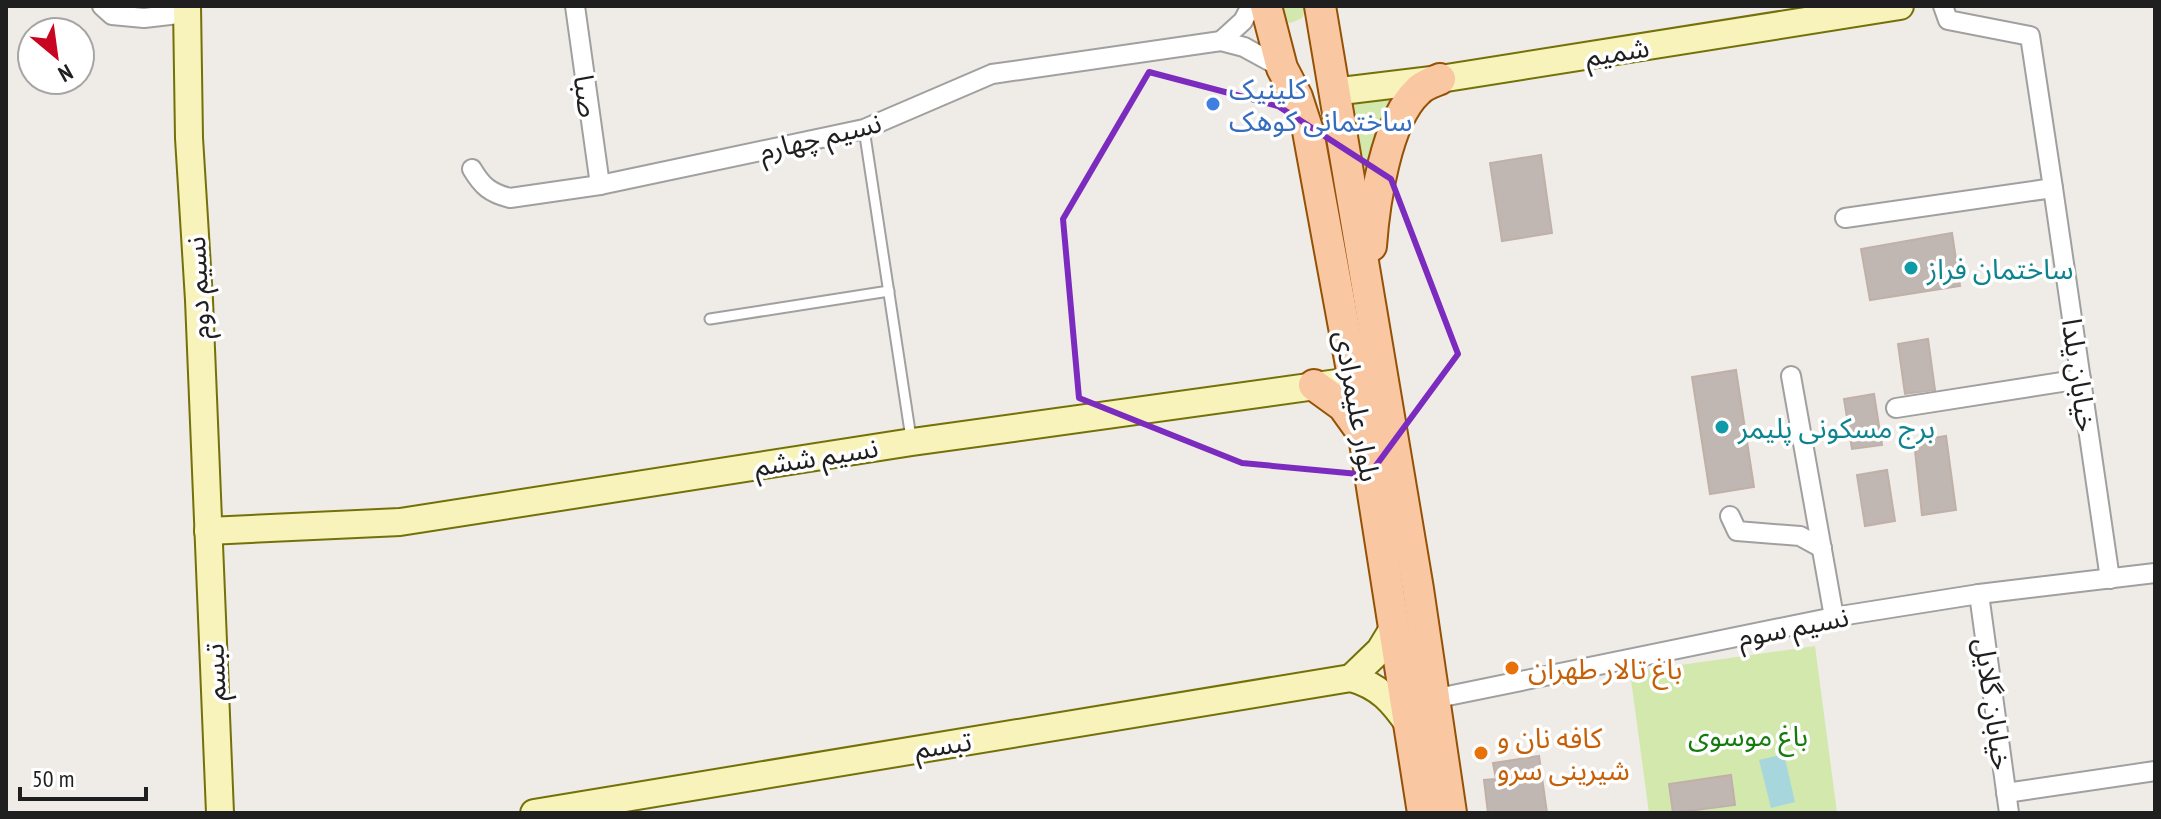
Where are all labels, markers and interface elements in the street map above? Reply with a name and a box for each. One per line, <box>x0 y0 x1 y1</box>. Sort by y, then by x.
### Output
north arrow <box>16 16 96 96</box>
street label: شمیم <box>1582 28 1652 78</box>
text: N <box>54 58 78 89</box>
place label: کلینیک ساختمانی کوهک <box>1229 70 1413 139</box>
street label: صبا <box>566 72 608 120</box>
marker: کلینیک ساختمانی کوهک <box>1204 95 1222 113</box>
street label: نسیم چهارم <box>755 103 886 173</box>
street label: نسیم دوم <box>176 235 222 340</box>
place label: ساختمان فراز <box>1926 250 2073 287</box>
marker: ساختمان فراز <box>1902 259 1920 277</box>
street label: خیابان یلدا <box>2054 316 2106 434</box>
street label: بلوار علیمرادی <box>1327 328 1389 484</box>
place label: برج مسکونی پلیمر <box>1737 409 1935 449</box>
marker: برج مسکونی پلیمر <box>1713 418 1731 436</box>
street label: نسیم ششم <box>751 428 881 488</box>
street label: نسیم سوم <box>1734 597 1852 659</box>
street label: خیابان گلایل <box>1966 636 2022 772</box>
street label: تبسم <box>195 642 237 701</box>
place label: باغ تالار طهران <box>1528 650 1682 690</box>
marker: باغ تالار طهران <box>1503 659 1521 677</box>
park label: باغ موسوی <box>1688 717 1808 757</box>
place label: کافه نان و شیرینی سرو <box>1497 719 1630 788</box>
street label: تبسم <box>912 721 975 771</box>
marker: کافه نان و شیرینی سرو <box>1472 744 1490 762</box>
scale bar <box>20 751 146 801</box>
text: 50 m <box>32 763 74 794</box>

